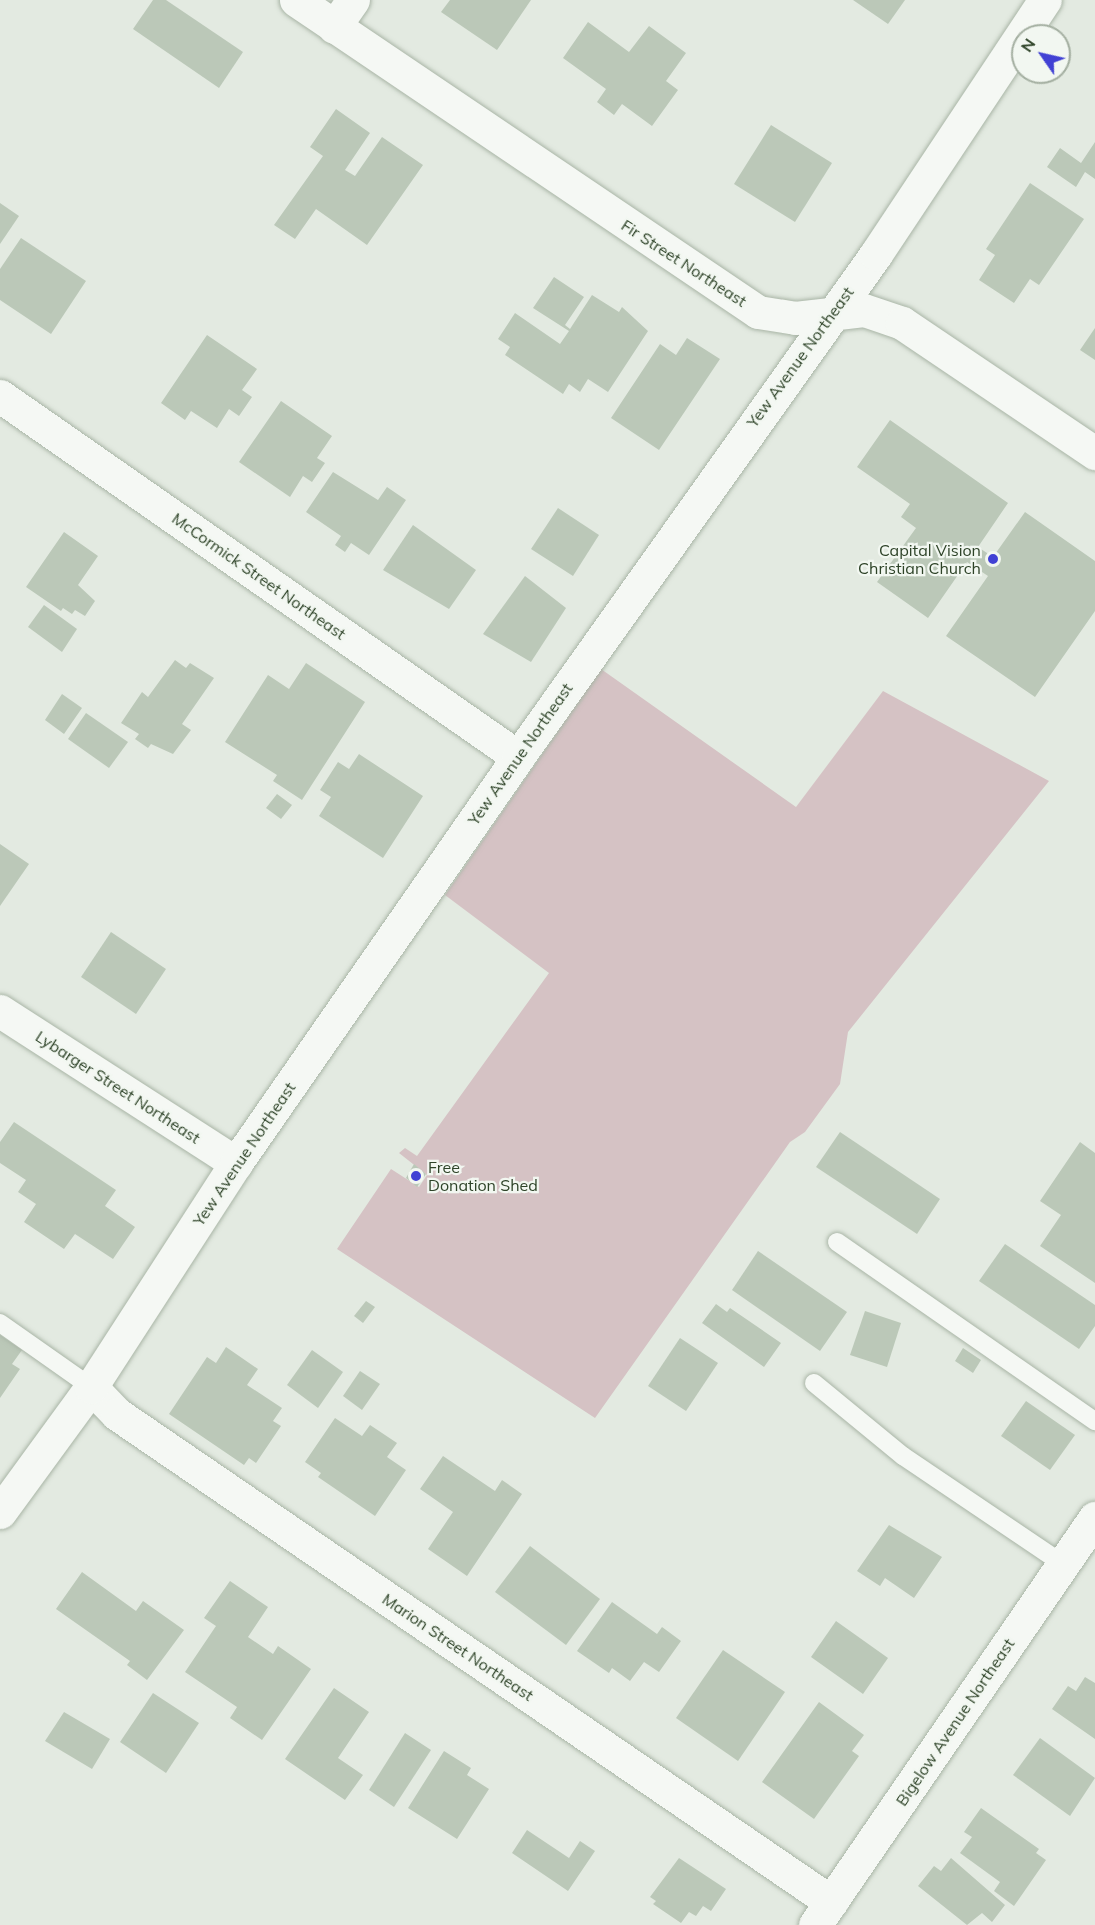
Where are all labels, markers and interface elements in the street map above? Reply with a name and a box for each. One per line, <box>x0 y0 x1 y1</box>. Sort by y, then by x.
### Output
north arrow <box>1011 24 1071 84</box>
text: N <box>1016 34 1039 56</box>
street label: Fir Street Northeast <box>618 215 750 311</box>
street label: Yew Avenue Northeast <box>743 283 857 431</box>
street label: McCormick Street Northeast <box>168 509 350 643</box>
place label: Capital Vision Christian Church <box>858 540 981 578</box>
marker: Capital Vision Christian Church <box>986 552 1000 566</box>
street label: Yew Avenue Northeast <box>464 679 576 829</box>
street label: Lybarger Street Northeast <box>32 1027 204 1147</box>
street label: Yew Avenue Northeast <box>189 1079 299 1229</box>
place label: Free Donation Shed <box>428 1157 538 1195</box>
marker: Free Donation Shed <box>409 1169 423 1183</box>
street label: Marion Street Northeast <box>379 1589 537 1705</box>
street label: Bigelow Avenue Northeast <box>892 1635 1018 1809</box>

